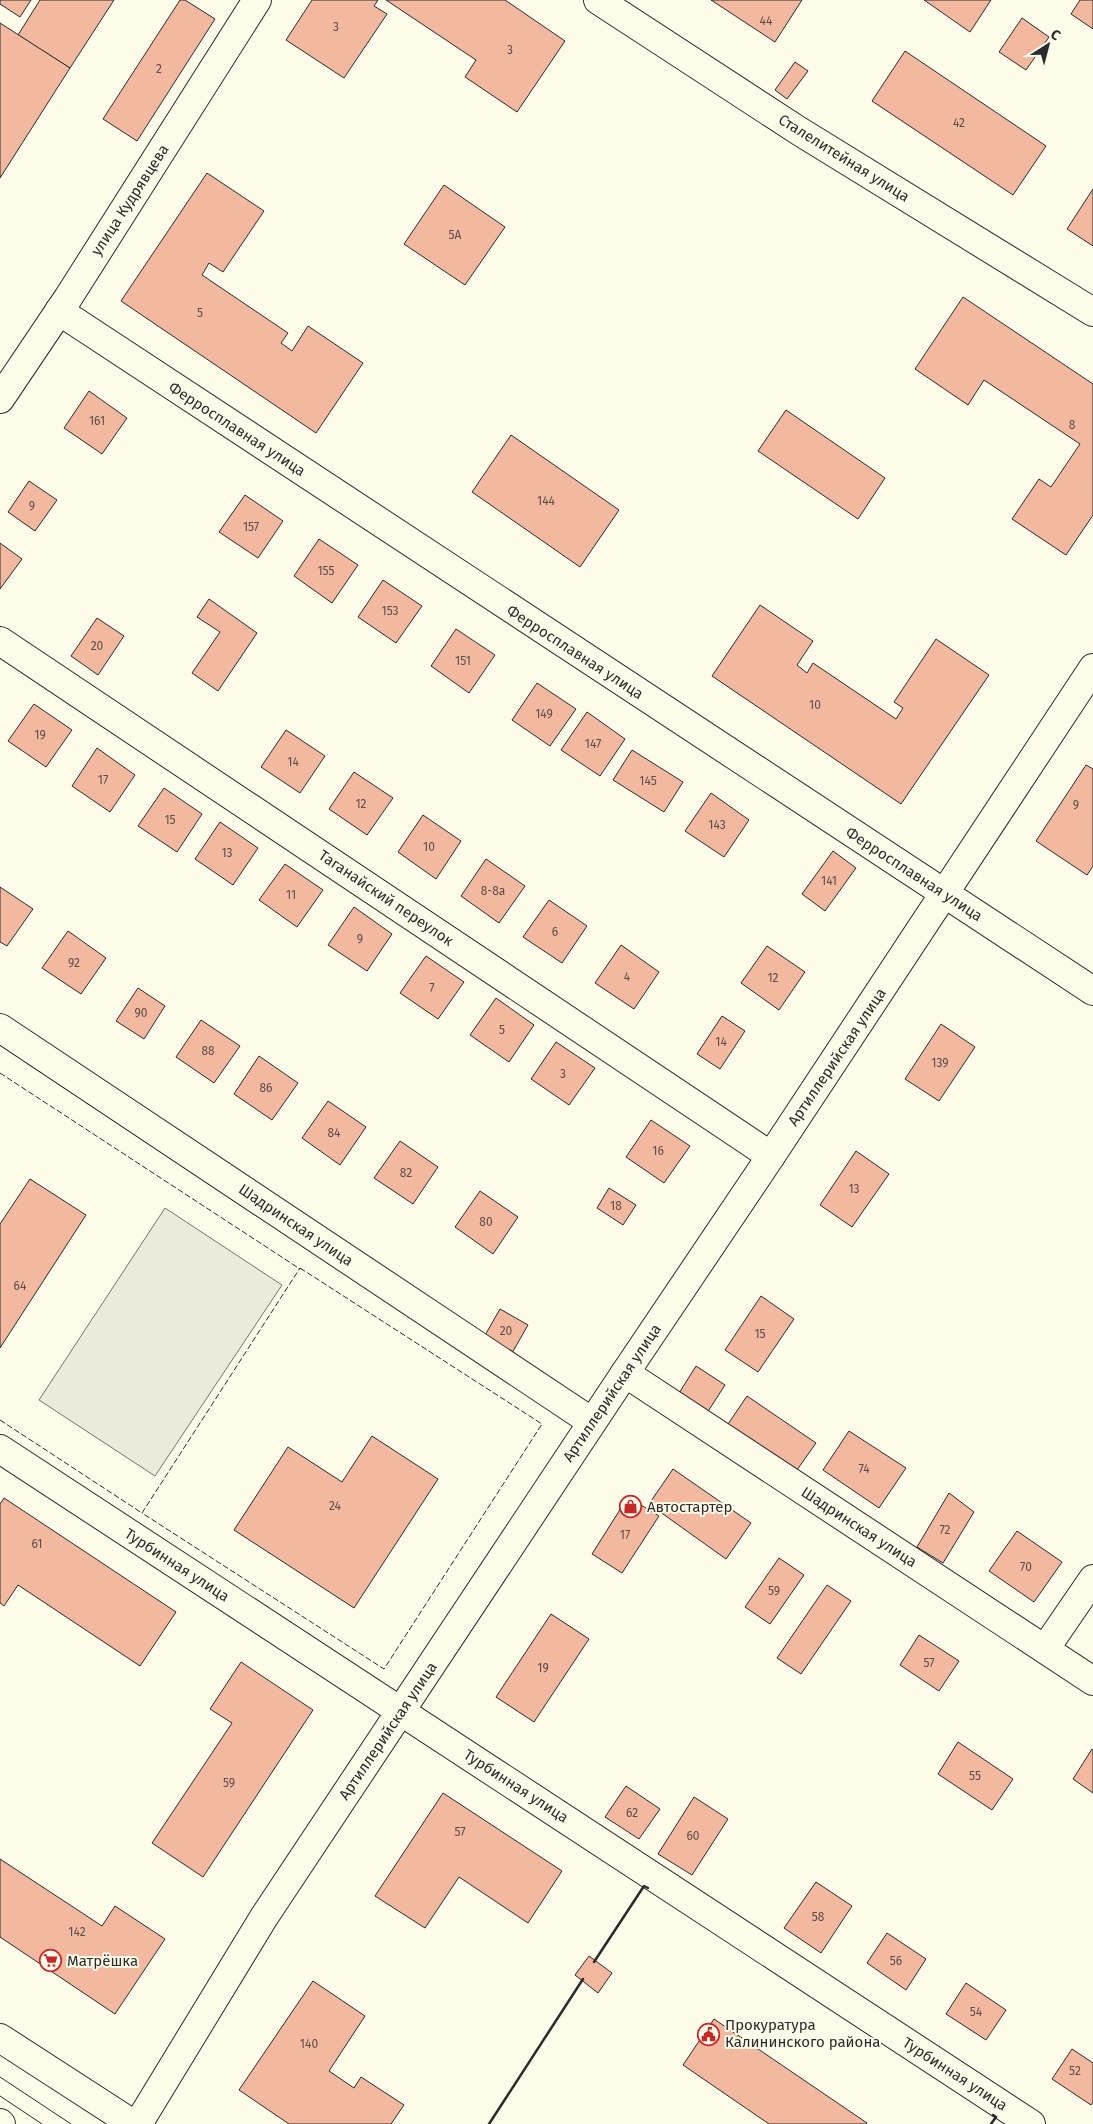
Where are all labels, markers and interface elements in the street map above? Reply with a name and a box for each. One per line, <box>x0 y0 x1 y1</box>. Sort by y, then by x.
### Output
house number: 44 <box>760 14 773 28</box>
house number: 3 <box>333 20 339 34</box>
north arrow <box>1023 20 1073 70</box>
text: С <box>1047 26 1064 44</box>
house number: 3 <box>507 43 513 57</box>
house number: 2 <box>156 62 162 76</box>
street label: Сталелитейная улица <box>775 110 913 206</box>
house number: 42 <box>953 116 965 130</box>
street label: улица Кудрявцева <box>87 141 173 259</box>
house number: 5А <box>449 228 462 242</box>
house number: 5 <box>197 306 203 320</box>
street label: Ферросплавная улица <box>165 378 309 480</box>
house number: 161 <box>89 414 105 428</box>
house number: 8 <box>1069 418 1076 432</box>
house number: 144 <box>537 494 556 508</box>
house number: 9 <box>29 499 35 513</box>
house number: 157 <box>243 520 259 534</box>
house number: 155 <box>317 564 335 578</box>
street label: Ферросплавная улица <box>503 601 647 703</box>
house number: 153 <box>381 604 399 618</box>
house number: 20 <box>91 639 104 653</box>
house number: 151 <box>455 654 471 668</box>
house number: 10 <box>809 698 821 712</box>
house number: 149 <box>535 707 553 721</box>
house number: 19 <box>34 728 46 742</box>
house number: 147 <box>585 737 601 751</box>
house number: 14 <box>287 755 299 769</box>
house number: 17 <box>98 773 108 787</box>
house number: 145 <box>639 774 657 788</box>
house number: 12 <box>355 797 367 811</box>
house number: 9 <box>1073 798 1079 812</box>
house number: 15 <box>164 813 176 827</box>
house number: 143 <box>708 818 726 832</box>
street label: Ферросплавная улица <box>842 823 986 925</box>
house number: 10 <box>423 840 435 854</box>
house number: 13 <box>221 846 233 860</box>
street label: Таганайский переулок <box>315 846 457 950</box>
house number: 141 <box>821 874 837 888</box>
house number: 8-8а <box>481 884 505 898</box>
house number: 11 <box>286 888 296 902</box>
house number: 6 <box>552 925 558 939</box>
house number: 9 <box>357 932 363 946</box>
house number: 92 <box>68 956 80 970</box>
house number: 4 <box>624 970 631 984</box>
house number: 12 <box>767 971 779 985</box>
house number: 7 <box>429 981 435 995</box>
street label: Артиллерийская улица <box>784 985 890 1129</box>
house number: 90 <box>135 1006 148 1020</box>
house number: 5 <box>499 1023 505 1037</box>
house number: 14 <box>715 1035 727 1049</box>
house number: 88 <box>201 1044 215 1058</box>
house number: 139 <box>931 1056 949 1070</box>
house number: 3 <box>560 1067 566 1081</box>
house number: 86 <box>259 1081 273 1095</box>
house number: 84 <box>328 1126 341 1140</box>
house number: 16 <box>652 1144 664 1158</box>
house number: 82 <box>400 1166 412 1180</box>
street label: Шадринская улица <box>235 1180 357 1270</box>
house number: 13 <box>848 1182 860 1196</box>
house number: 18 <box>610 1199 622 1213</box>
house number: 80 <box>479 1215 493 1229</box>
house number: 64 <box>14 1279 27 1293</box>
street label: Артиллерийская улица <box>559 1321 665 1465</box>
house number: 20 <box>500 1324 513 1338</box>
house number: 15 <box>754 1327 766 1341</box>
house number: 74 <box>858 1462 870 1476</box>
street label: Шадринская улица <box>798 1483 920 1571</box>
shop icon: Автостартер <box>619 1495 643 1519</box>
place label: Автостартер <box>647 1498 732 1516</box>
house number: 24 <box>329 1499 342 1513</box>
house number: 72 <box>939 1523 951 1537</box>
street label: Турбинная улица <box>121 1524 233 1606</box>
house number: 17 <box>620 1528 630 1542</box>
house number: 61 <box>31 1537 43 1551</box>
house number: 70 <box>1020 1560 1032 1574</box>
house number: 59 <box>768 1584 780 1598</box>
house number: 57 <box>923 1656 935 1670</box>
street label: Артиллерийская улица <box>335 1659 441 1803</box>
house number: 19 <box>537 1661 549 1675</box>
street label: Турбинная улица <box>460 1745 572 1827</box>
house number: 55 <box>969 1769 981 1783</box>
house number: 59 <box>223 1776 235 1790</box>
house number: 62 <box>626 1806 638 1820</box>
house number: 57 <box>454 1825 466 1839</box>
house number: 60 <box>686 1829 700 1843</box>
house number: 58 <box>812 1910 825 1924</box>
house number: 142 <box>68 1925 86 1939</box>
supermarket icon: Матрёшка <box>39 1949 63 1973</box>
place label: Матрёшка <box>67 1952 138 1970</box>
house number: 56 <box>890 1954 902 1968</box>
house number: 54 <box>970 2005 983 2019</box>
place label: Прокуратура Калининского района <box>725 2016 880 2051</box>
public building icon: Прокуратура Калининского района <box>697 2022 721 2046</box>
street label: Турбинная улица <box>899 2033 1011 2115</box>
house number: 140 <box>300 2037 318 2051</box>
house number: 52 <box>1069 2064 1081 2078</box>

